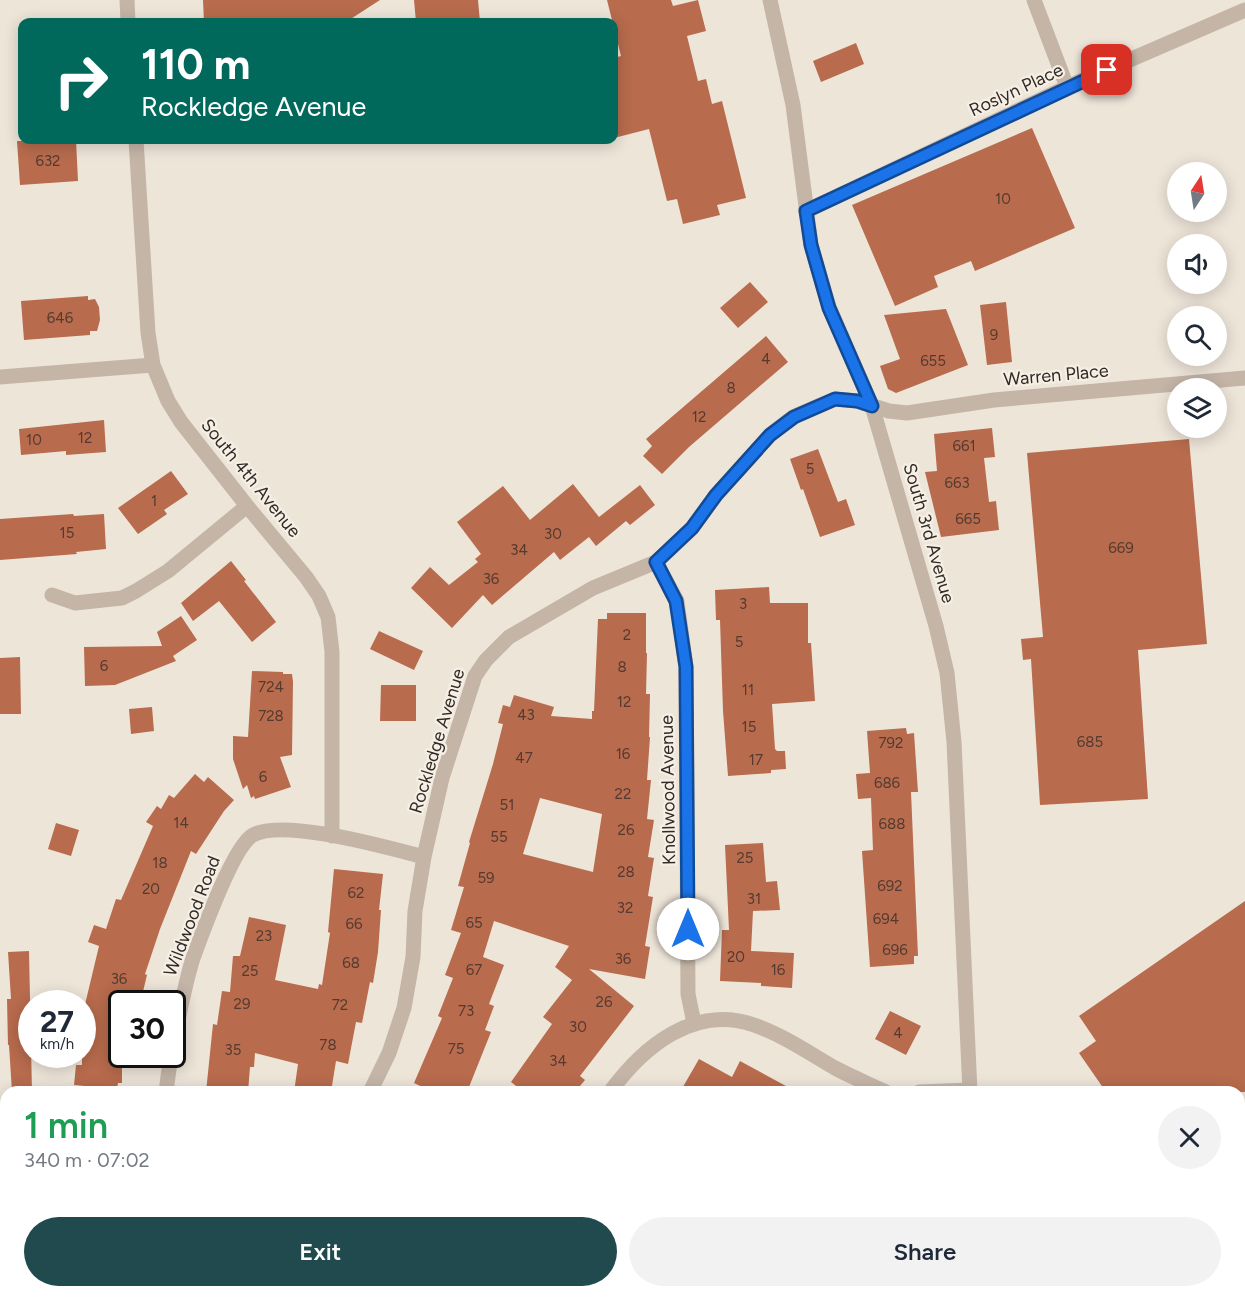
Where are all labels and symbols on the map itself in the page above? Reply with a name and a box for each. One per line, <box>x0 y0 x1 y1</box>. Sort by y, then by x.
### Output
pin <box>1081 44 1132 95</box>
street label: Roslyn Place <box>966 59 1067 121</box>
house number: 632 <box>35 152 61 170</box>
north arrow <box>1167 162 1227 222</box>
house number: 10 <box>995 190 1011 208</box>
house number: 646 <box>47 309 74 327</box>
house number: 9 <box>990 326 998 344</box>
house number: 4 <box>761 350 771 368</box>
house number: 655 <box>920 352 946 370</box>
street label: Warren Place <box>1003 359 1110 391</box>
house number: 8 <box>726 379 736 397</box>
house number: 12 <box>692 408 706 426</box>
street label: South 4th Avenue <box>196 414 306 542</box>
house number: 12 <box>78 429 92 447</box>
house number: 10 <box>26 431 42 449</box>
house number: 661 <box>952 437 976 455</box>
house number: 5 <box>806 460 814 478</box>
street label: South 3rd Avenue <box>899 460 960 606</box>
house number: 663 <box>944 474 970 492</box>
house number: 1 <box>151 492 157 510</box>
house number: 665 <box>955 510 981 528</box>
house number: 15 <box>60 524 74 542</box>
house number: 30 <box>544 525 562 543</box>
house number: 669 <box>1108 539 1134 557</box>
house number: 34 <box>510 541 528 559</box>
house number: 36 <box>483 570 500 588</box>
house number: 3 <box>739 595 747 613</box>
house number: 2 <box>623 626 631 644</box>
house number: 5 <box>735 633 743 651</box>
house number: 6 <box>100 657 109 675</box>
house number: 8 <box>617 658 627 676</box>
street label: Rockledge Avenue <box>405 666 470 816</box>
house number: 724 <box>258 678 284 696</box>
house number: 11 <box>742 681 754 699</box>
house number: 12 <box>617 693 631 711</box>
house number: 43 <box>517 706 535 724</box>
house number: 728 <box>258 707 284 725</box>
street label: Knollwood Avenue <box>656 715 680 865</box>
house number: 15 <box>742 718 756 736</box>
house number: 685 <box>1077 733 1103 751</box>
house number: 792 <box>879 734 903 752</box>
house number: 16 <box>616 745 631 763</box>
house number: 47 <box>515 749 533 767</box>
house number: 17 <box>749 751 763 769</box>
house number: 6 <box>259 768 268 786</box>
house number: 686 <box>874 774 901 792</box>
house number: 22 <box>615 785 631 803</box>
house number: 51 <box>500 796 514 814</box>
house number: 14 <box>173 814 189 832</box>
house number: 688 <box>879 815 905 833</box>
house number: 26 <box>618 821 635 839</box>
house number: 55 <box>490 828 508 846</box>
house number: 25 <box>736 849 754 867</box>
street label: Wildwood Road <box>159 853 225 979</box>
house number: 18 <box>152 854 168 872</box>
house number: 28 <box>617 863 635 881</box>
house number: 59 <box>477 869 495 887</box>
house number: 692 <box>877 877 903 895</box>
house number: 20 <box>142 880 160 898</box>
house number: 62 <box>348 884 364 902</box>
house number: 31 <box>747 890 761 908</box>
position arrow <box>656 897 720 961</box>
house number: 32 <box>617 899 633 917</box>
house number: 694 <box>873 910 899 928</box>
house number: 65 <box>465 914 483 932</box>
house number: 66 <box>346 915 363 933</box>
house number: 23 <box>256 927 272 945</box>
house number: 696 <box>882 941 908 959</box>
house number: 20 <box>727 948 745 966</box>
house number: 36 <box>615 950 632 968</box>
house number: 68 <box>342 954 360 972</box>
house number: 67 <box>466 961 482 979</box>
house number: 16 <box>771 961 786 979</box>
house number: 25 <box>241 962 259 980</box>
house number: 36 <box>111 970 128 988</box>
speed limit sign: 30 <box>108 990 186 1068</box>
house number: 26 <box>596 993 613 1011</box>
house number: 29 <box>234 995 250 1013</box>
house number: 72 <box>332 996 348 1014</box>
house number: 73 <box>458 1002 474 1020</box>
house number: 30 <box>569 1018 587 1036</box>
house number: 4 <box>893 1024 903 1042</box>
house number: 78 <box>319 1036 337 1054</box>
house number: 75 <box>448 1040 464 1058</box>
house number: 35 <box>225 1041 241 1059</box>
house number: 34 <box>549 1052 567 1070</box>

